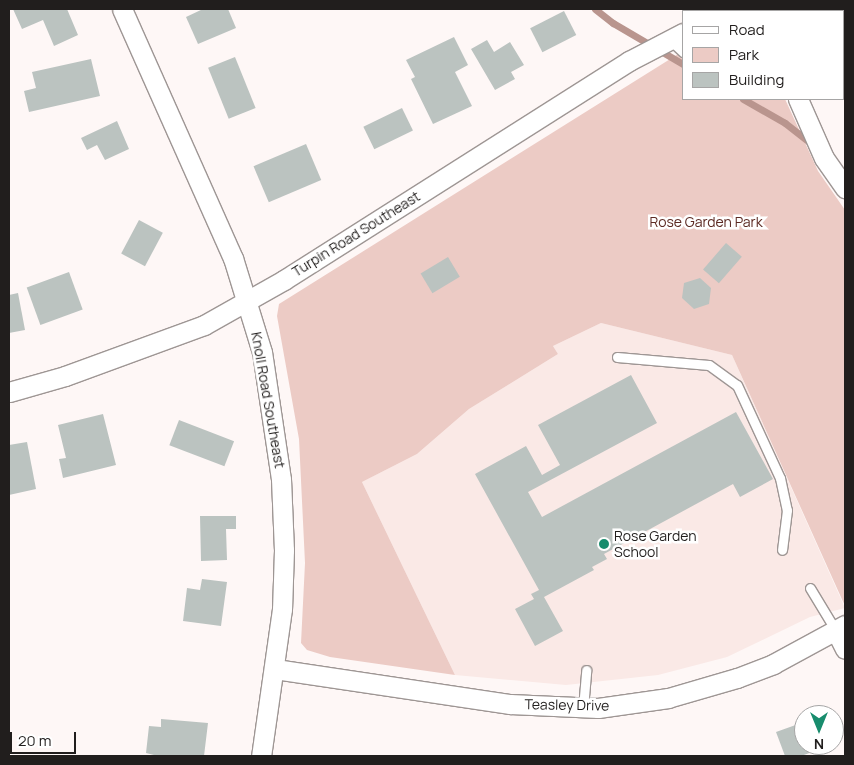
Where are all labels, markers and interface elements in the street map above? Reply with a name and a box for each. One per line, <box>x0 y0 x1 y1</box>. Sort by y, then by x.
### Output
legend <box>682 10 844 100</box>
text: Road <box>729 19 765 40</box>
text: Park <box>729 44 759 65</box>
text: Building <box>729 69 784 90</box>
street label: Turpin Road Southeast <box>289 188 423 280</box>
park label: Rose Garden Park <box>649 214 763 230</box>
street label: Knoll Road Southeast <box>248 331 288 469</box>
place label: Rose Garden School <box>614 528 697 560</box>
marker: Rose Garden School <box>598 538 610 550</box>
street label: Teasley Drive <box>525 696 609 714</box>
north arrow <box>794 705 844 755</box>
scale bar <box>12 722 79 754</box>
text: 20 m <box>18 730 51 751</box>
text: N <box>814 735 824 754</box>

